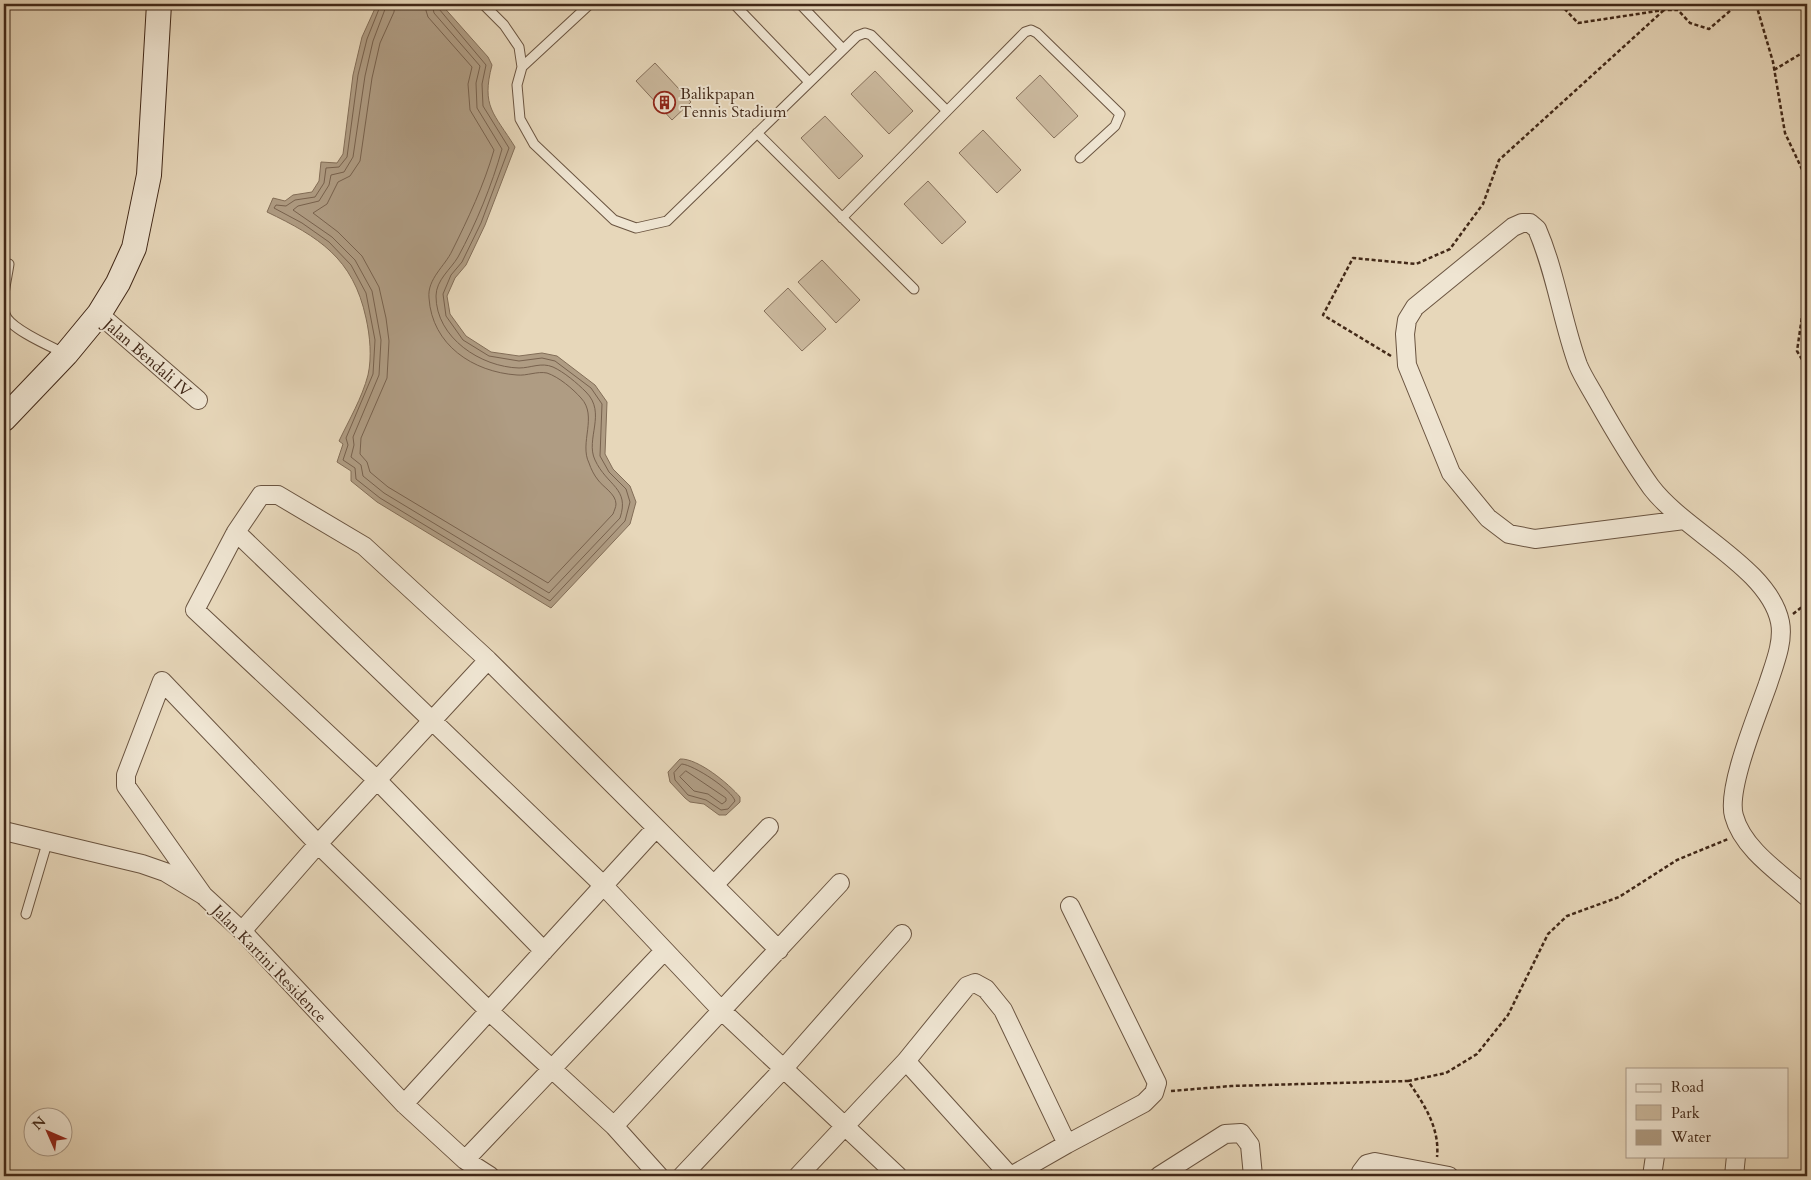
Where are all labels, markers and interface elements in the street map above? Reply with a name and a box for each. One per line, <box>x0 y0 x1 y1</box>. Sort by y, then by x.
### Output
place label: Balikpapan Tennis Stadium <box>680 83 787 123</box>
building icon: Balikpapan Tennis Stadium <box>652 90 676 114</box>
street label: Jalan Bendali IV <box>97 312 196 402</box>
street label: Jalan Kartini Residence <box>206 898 332 1028</box>
legend <box>1626 1068 1788 1158</box>
text: Road <box>1671 1077 1704 1097</box>
text: Park <box>1671 1103 1700 1123</box>
north arrow <box>22 1108 72 1158</box>
text: N <box>28 1112 50 1134</box>
text: Water <box>1670 1127 1712 1147</box>

